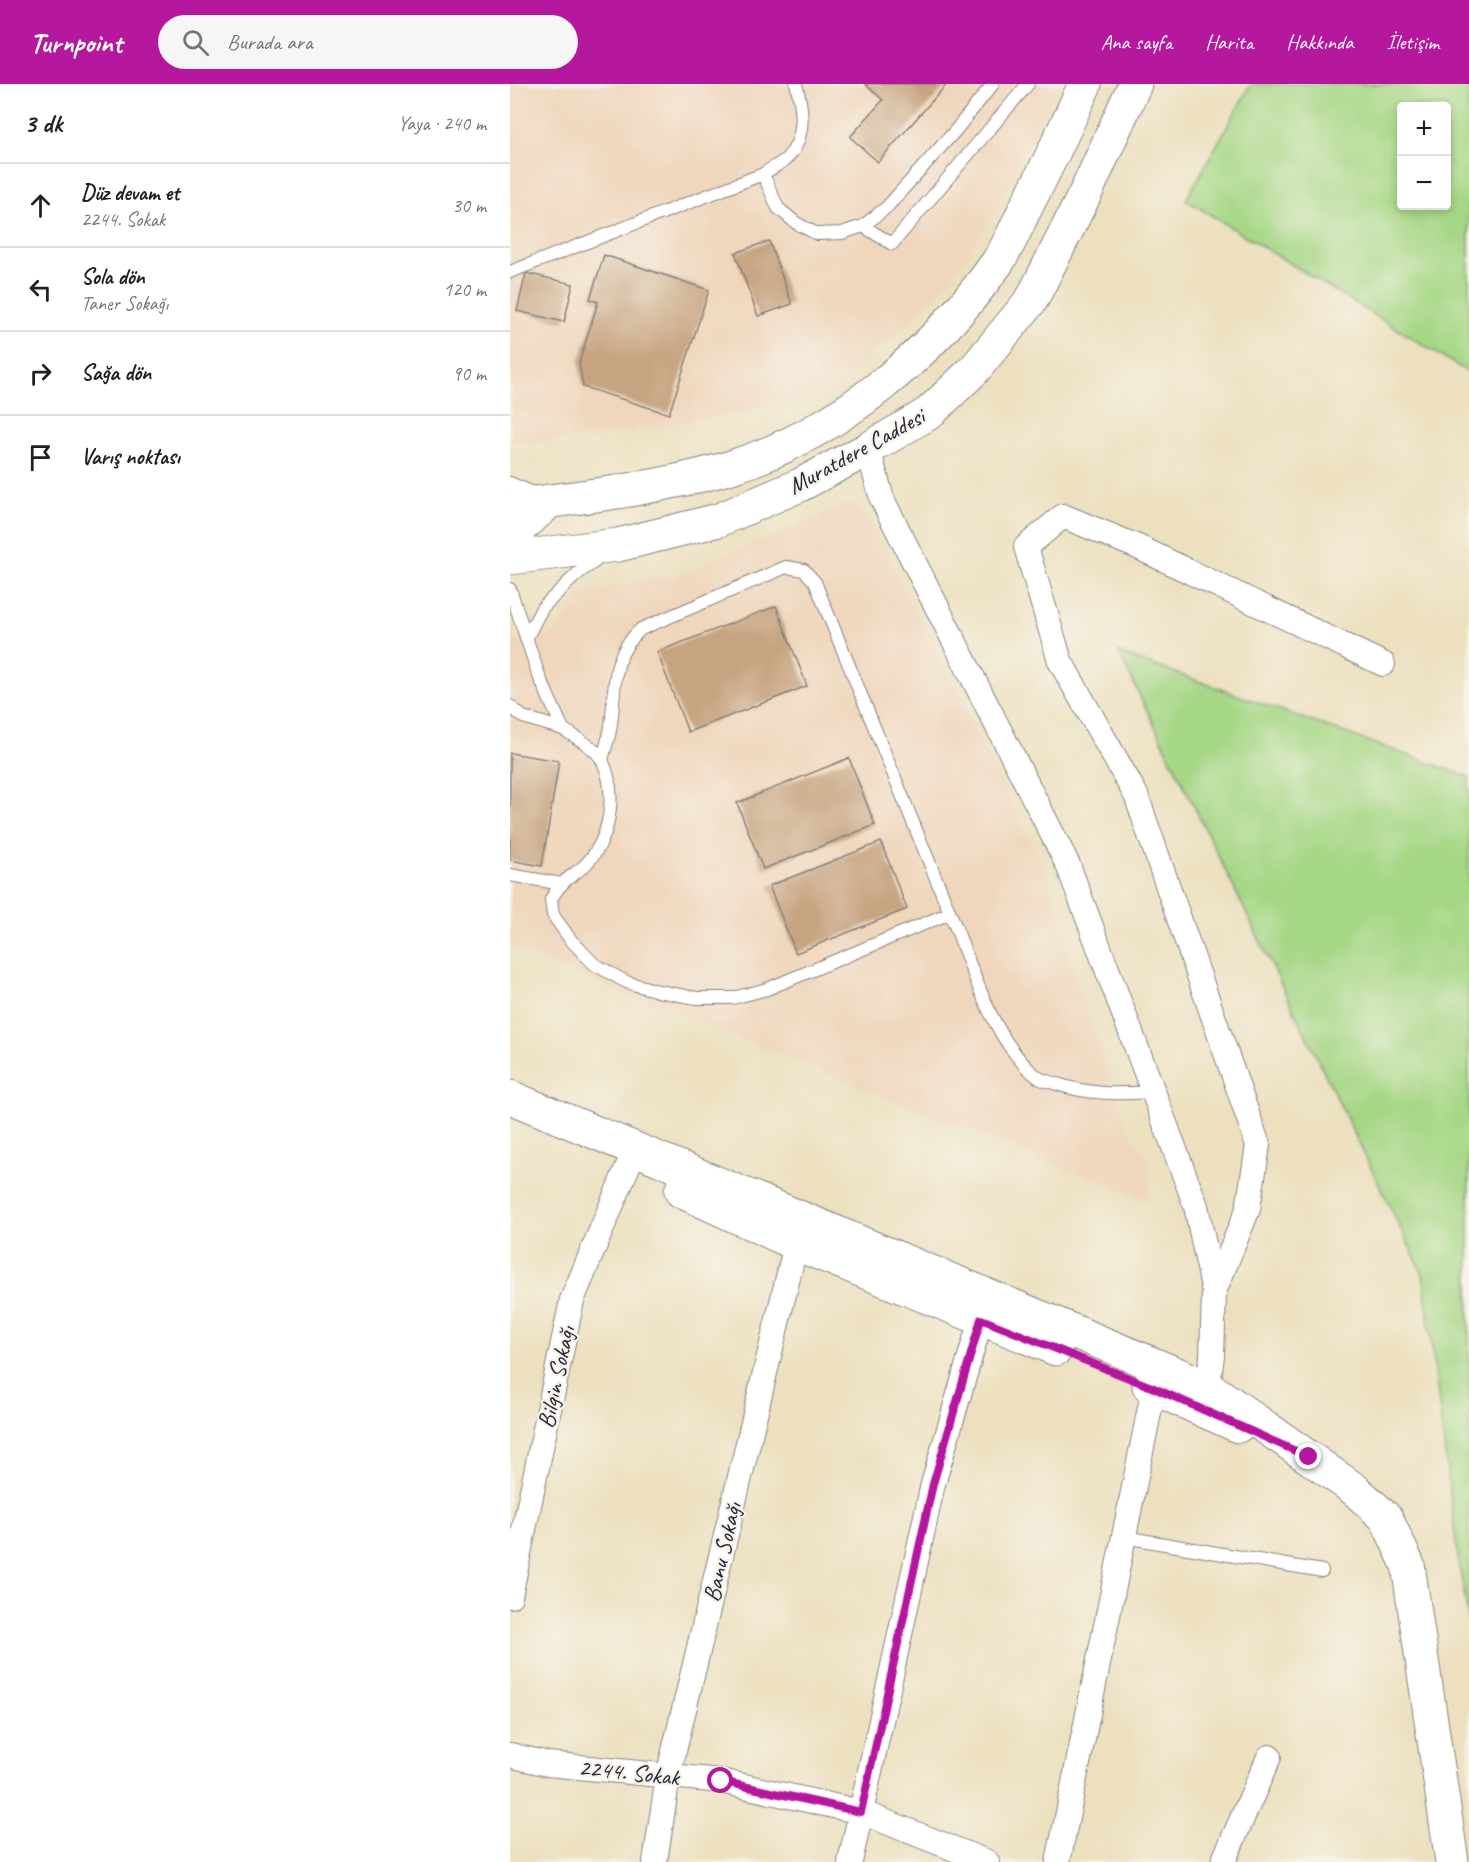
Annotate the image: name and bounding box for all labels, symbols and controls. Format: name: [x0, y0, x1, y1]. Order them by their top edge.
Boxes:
search box: [158, 15, 578, 69]
text: Turnpoint: [30, 25, 122, 60]
icon: search: [179, 26, 212, 59]
text: Burada ara: [227, 28, 313, 56]
text: Ana sayfa: [1101, 29, 1172, 55]
text: Harita: [1205, 29, 1253, 55]
text: Hakkında: [1286, 29, 1354, 55]
text: İletişim: [1387, 29, 1439, 55]
map controls: [1397, 102, 1451, 210]
button: +: [1397, 102, 1451, 156]
text: 3 dk: [24, 107, 62, 140]
text: Yaya · 240 m: [398, 111, 486, 136]
button: −: [1397, 156, 1451, 210]
text: Düz devam et: [81, 179, 179, 207]
icon: ahead: [24, 189, 57, 222]
text: 30 m: [452, 193, 486, 218]
text: 2244. Sokak: [81, 207, 165, 232]
text: Sola dön: [81, 263, 145, 291]
icon: left: [24, 273, 57, 306]
text: 120 m: [443, 277, 486, 302]
text: Taner Sokağı: [81, 291, 168, 316]
icon: right: [24, 357, 57, 390]
text: Sağa dön: [81, 359, 151, 387]
text: 90 m: [452, 361, 486, 386]
street label: Muratdere Caddesi: [782, 400, 932, 501]
icon: arrive: [24, 441, 57, 474]
text: Varış noktası: [81, 443, 180, 471]
street label: Bilgin Sokağı: [531, 1322, 582, 1431]
route end: [1295, 1443, 1321, 1469]
street label: Banu Sokağı: [696, 1498, 748, 1605]
street label: 2244. Sokak: [577, 1752, 683, 1792]
route start: [707, 1767, 733, 1793]

